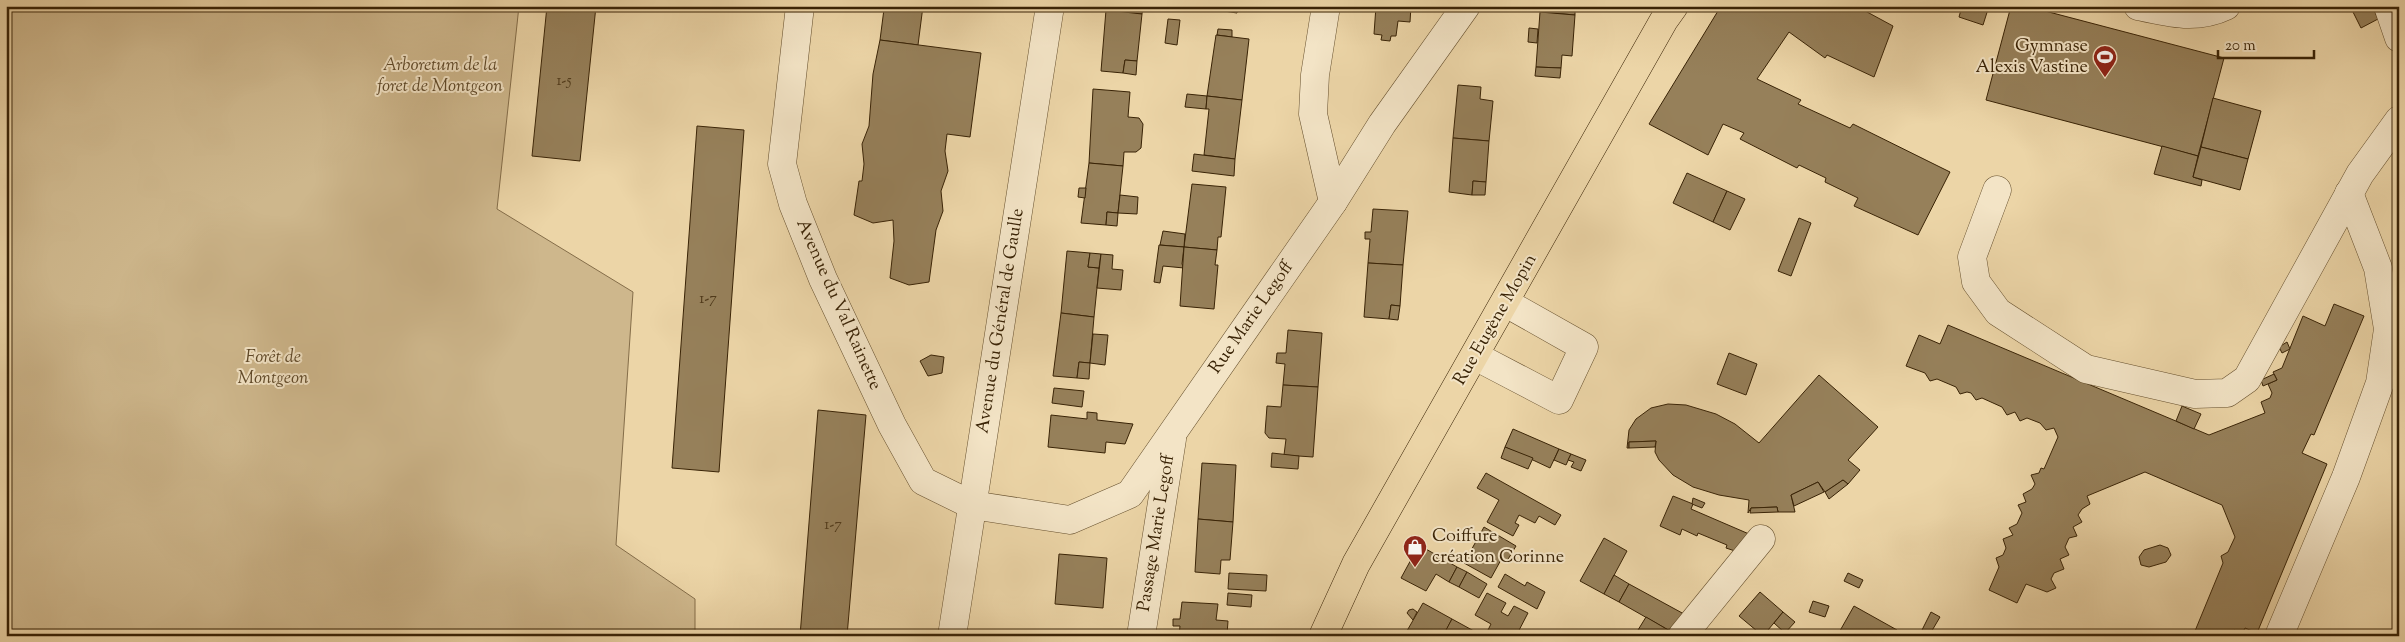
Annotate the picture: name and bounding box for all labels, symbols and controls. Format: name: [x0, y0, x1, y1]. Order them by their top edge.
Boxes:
scale bar: [2218, 28, 2314, 60]
place label: Gymnase Alexis Vastine: [1976, 34, 2088, 81]
text: 20 m: [2225, 36, 2256, 57]
sports icon: Gymnase Alexis Vastine: [2092, 44, 2118, 78]
park label: Arboretum de la foret de Montgeon: [376, 53, 503, 100]
house number: 1-5: [556, 71, 572, 92]
street label: Avenue du Général de Gaulle: [970, 207, 1032, 435]
street label: Avenue du Val Rainette: [789, 215, 887, 395]
street label: Rue Eugène Mopin: [1448, 249, 1544, 390]
street label: Rue Marie Legoff: [1203, 255, 1301, 380]
house number: 1-7: [699, 289, 717, 310]
park label: Forêt de Montgeon: [238, 345, 309, 392]
street label: Passage Marie Legoff: [1132, 452, 1182, 613]
house number: 1-7: [824, 515, 842, 536]
place label: Coiffure création Corinne: [1432, 524, 1564, 571]
shop icon: Coiffure création Corinne: [1402, 534, 1428, 568]

